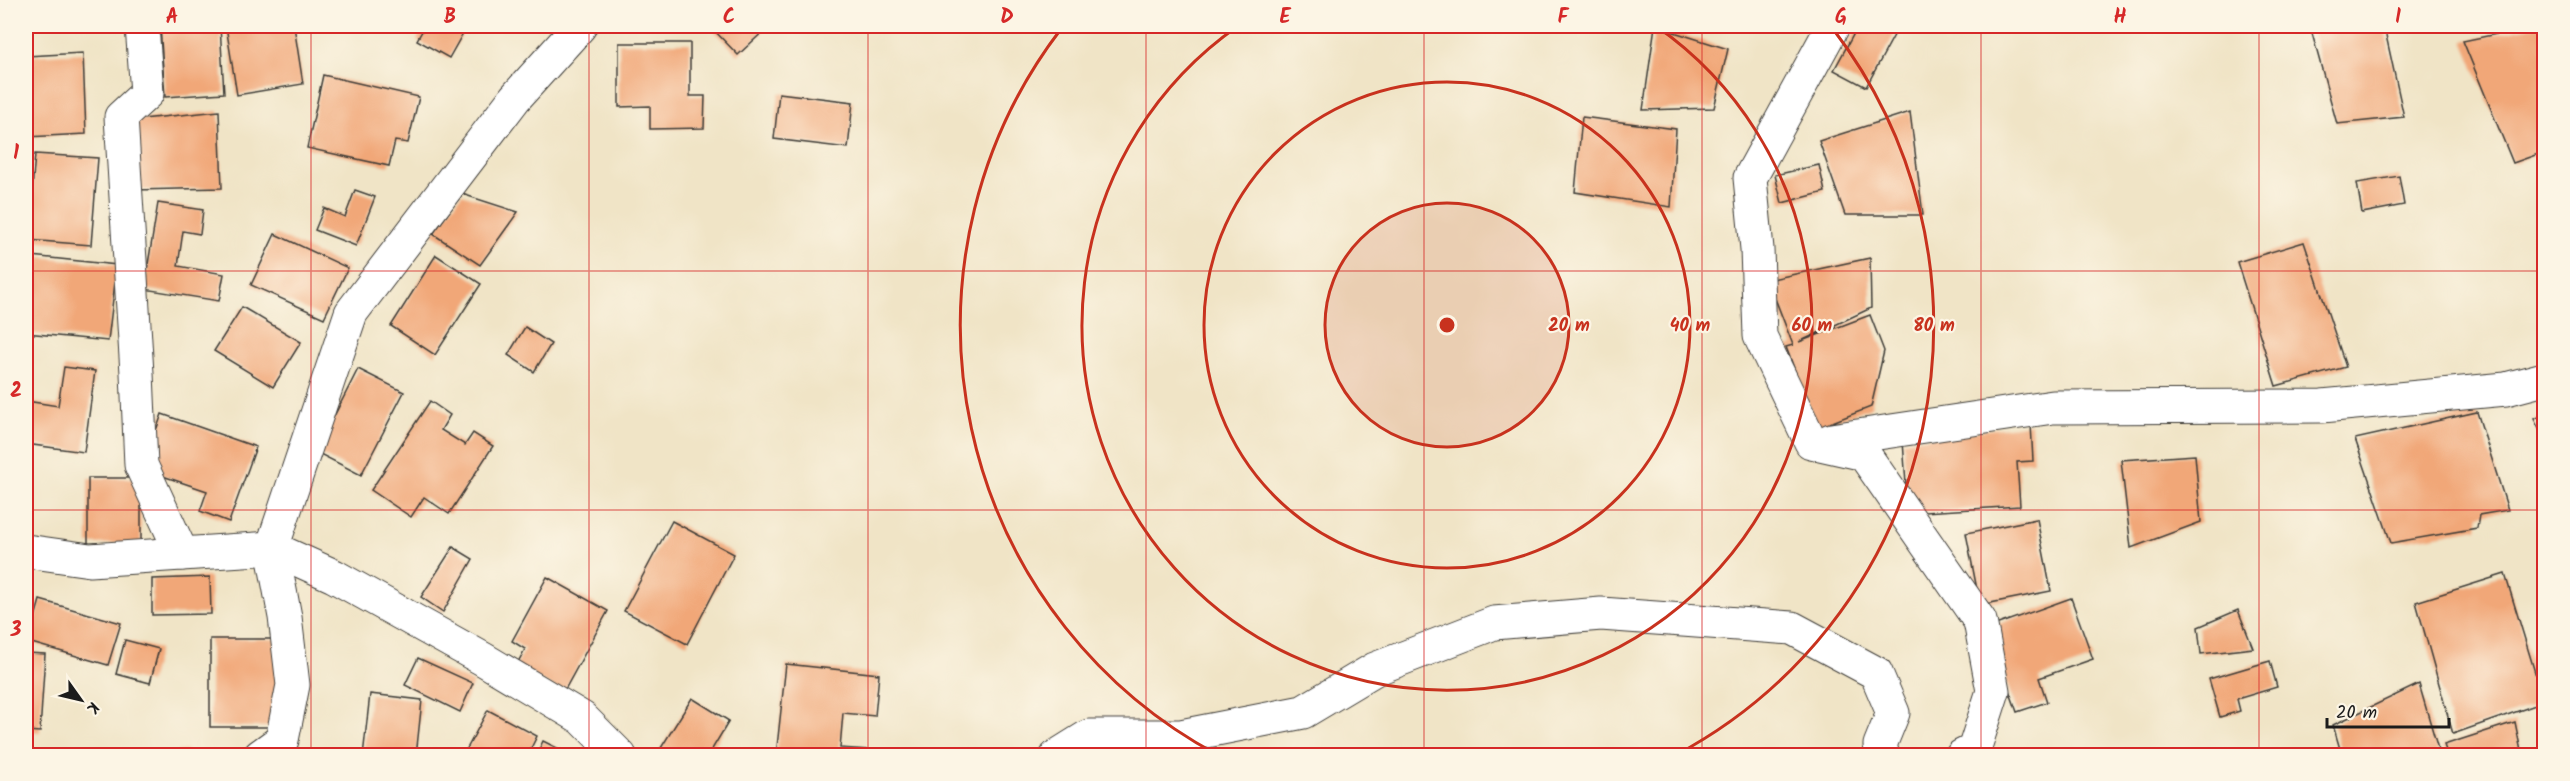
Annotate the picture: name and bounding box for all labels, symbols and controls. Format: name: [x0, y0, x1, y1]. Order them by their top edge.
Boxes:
text: A: [166, 2, 178, 34]
text: B: [444, 2, 456, 34]
text: C: [723, 2, 735, 34]
text: D: [1000, 2, 1014, 34]
text: E: [1279, 2, 1291, 34]
text: F: [1558, 2, 1570, 34]
text: G: [1835, 2, 1847, 34]
text: H: [2113, 2, 2127, 34]
text: I: [2395, 2, 2401, 34]
text: 1: [13, 138, 19, 170]
text: 20 m: [1548, 312, 1590, 341]
text: 40 m: [1670, 312, 1711, 341]
text: 60 m: [1792, 312, 1833, 341]
text: 80 m: [1913, 312, 1955, 341]
centre of rings: [1437, 315, 1457, 335]
text: 2: [10, 376, 22, 408]
text: 3: [10, 615, 22, 647]
north arrow: [51, 670, 111, 730]
scale bar: [2327, 691, 2448, 729]
text: K: [79, 697, 105, 719]
text: 20 m: [2336, 699, 2377, 728]

